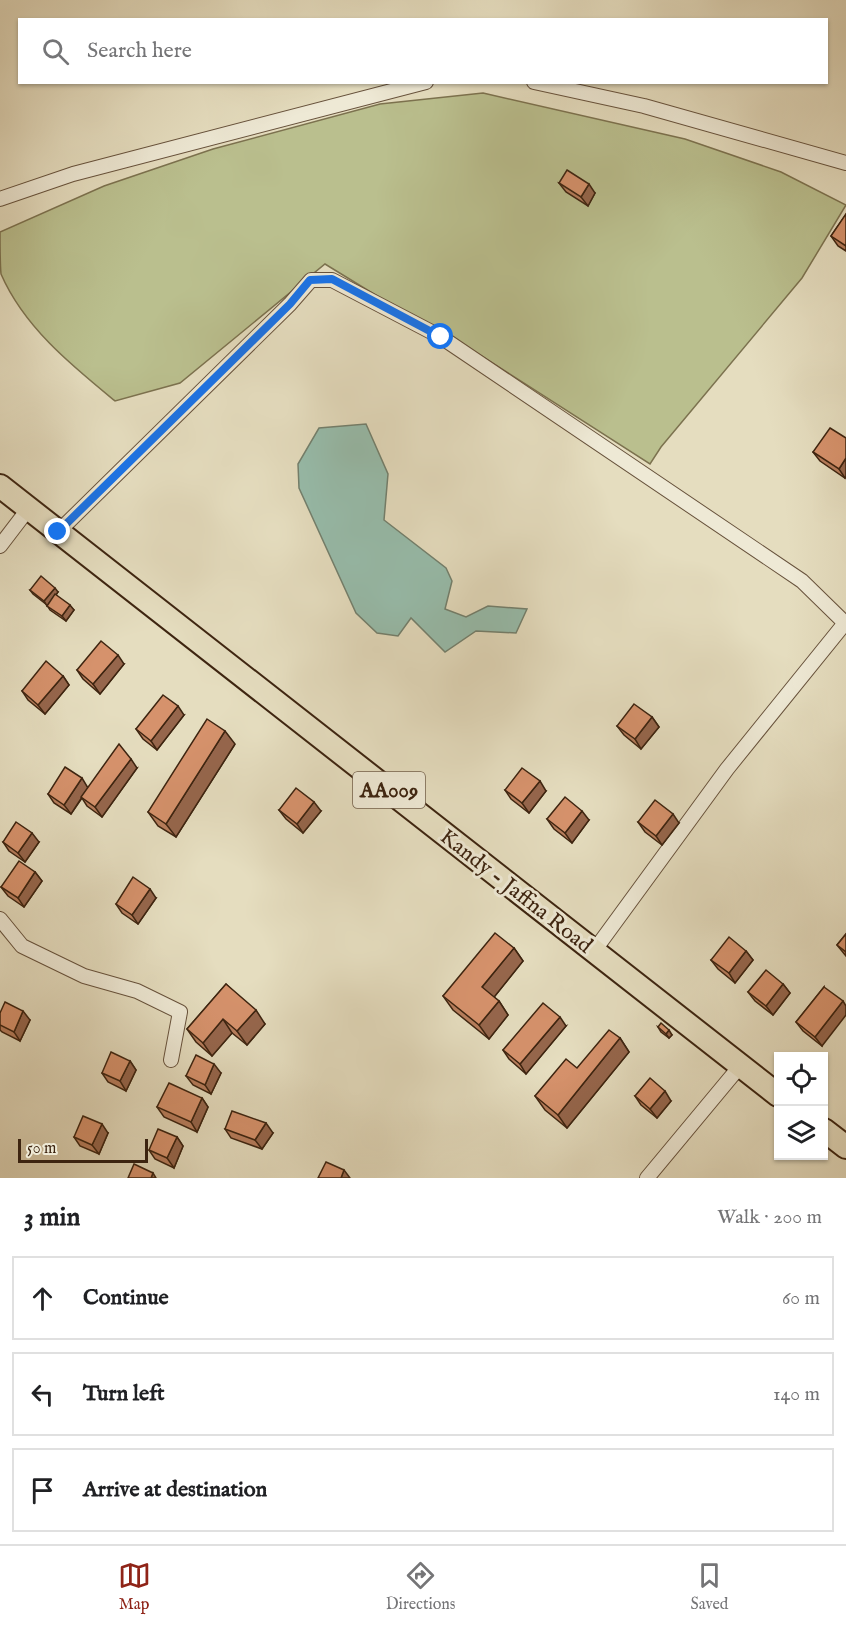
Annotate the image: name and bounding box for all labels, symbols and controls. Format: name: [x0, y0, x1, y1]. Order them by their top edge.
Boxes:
search box: [18, 18, 828, 84]
icon: search: [39, 35, 72, 68]
text: Search here: [87, 37, 192, 65]
route start: [427, 323, 453, 349]
route end: [44, 518, 70, 544]
road number: AA009: [353, 772, 425, 808]
street label: Kandy - Jaffna Road: [434, 823, 598, 960]
map controls: [774, 1052, 828, 1160]
button: locate: [774, 1052, 828, 1106]
button: layers: [774, 1106, 828, 1160]
scale bar: [18, 1136, 148, 1164]
text: 50 m: [27, 1139, 56, 1159]
text: 3 min: [24, 1201, 80, 1234]
text: Walk · 200 m: [717, 1205, 822, 1230]
icon: ahead: [26, 1282, 59, 1315]
text: Continue: [83, 1284, 169, 1312]
text: 60 m: [782, 1286, 820, 1311]
icon: left: [26, 1378, 59, 1411]
text: Turn left: [83, 1380, 165, 1408]
text: 140 m: [773, 1382, 820, 1407]
icon: arrive: [26, 1474, 59, 1507]
text: Arrive at destination: [83, 1476, 267, 1504]
tab: Map: [118, 1559, 151, 1615]
tab: Directions: [386, 1559, 455, 1615]
tab: Saved: [691, 1559, 728, 1615]

